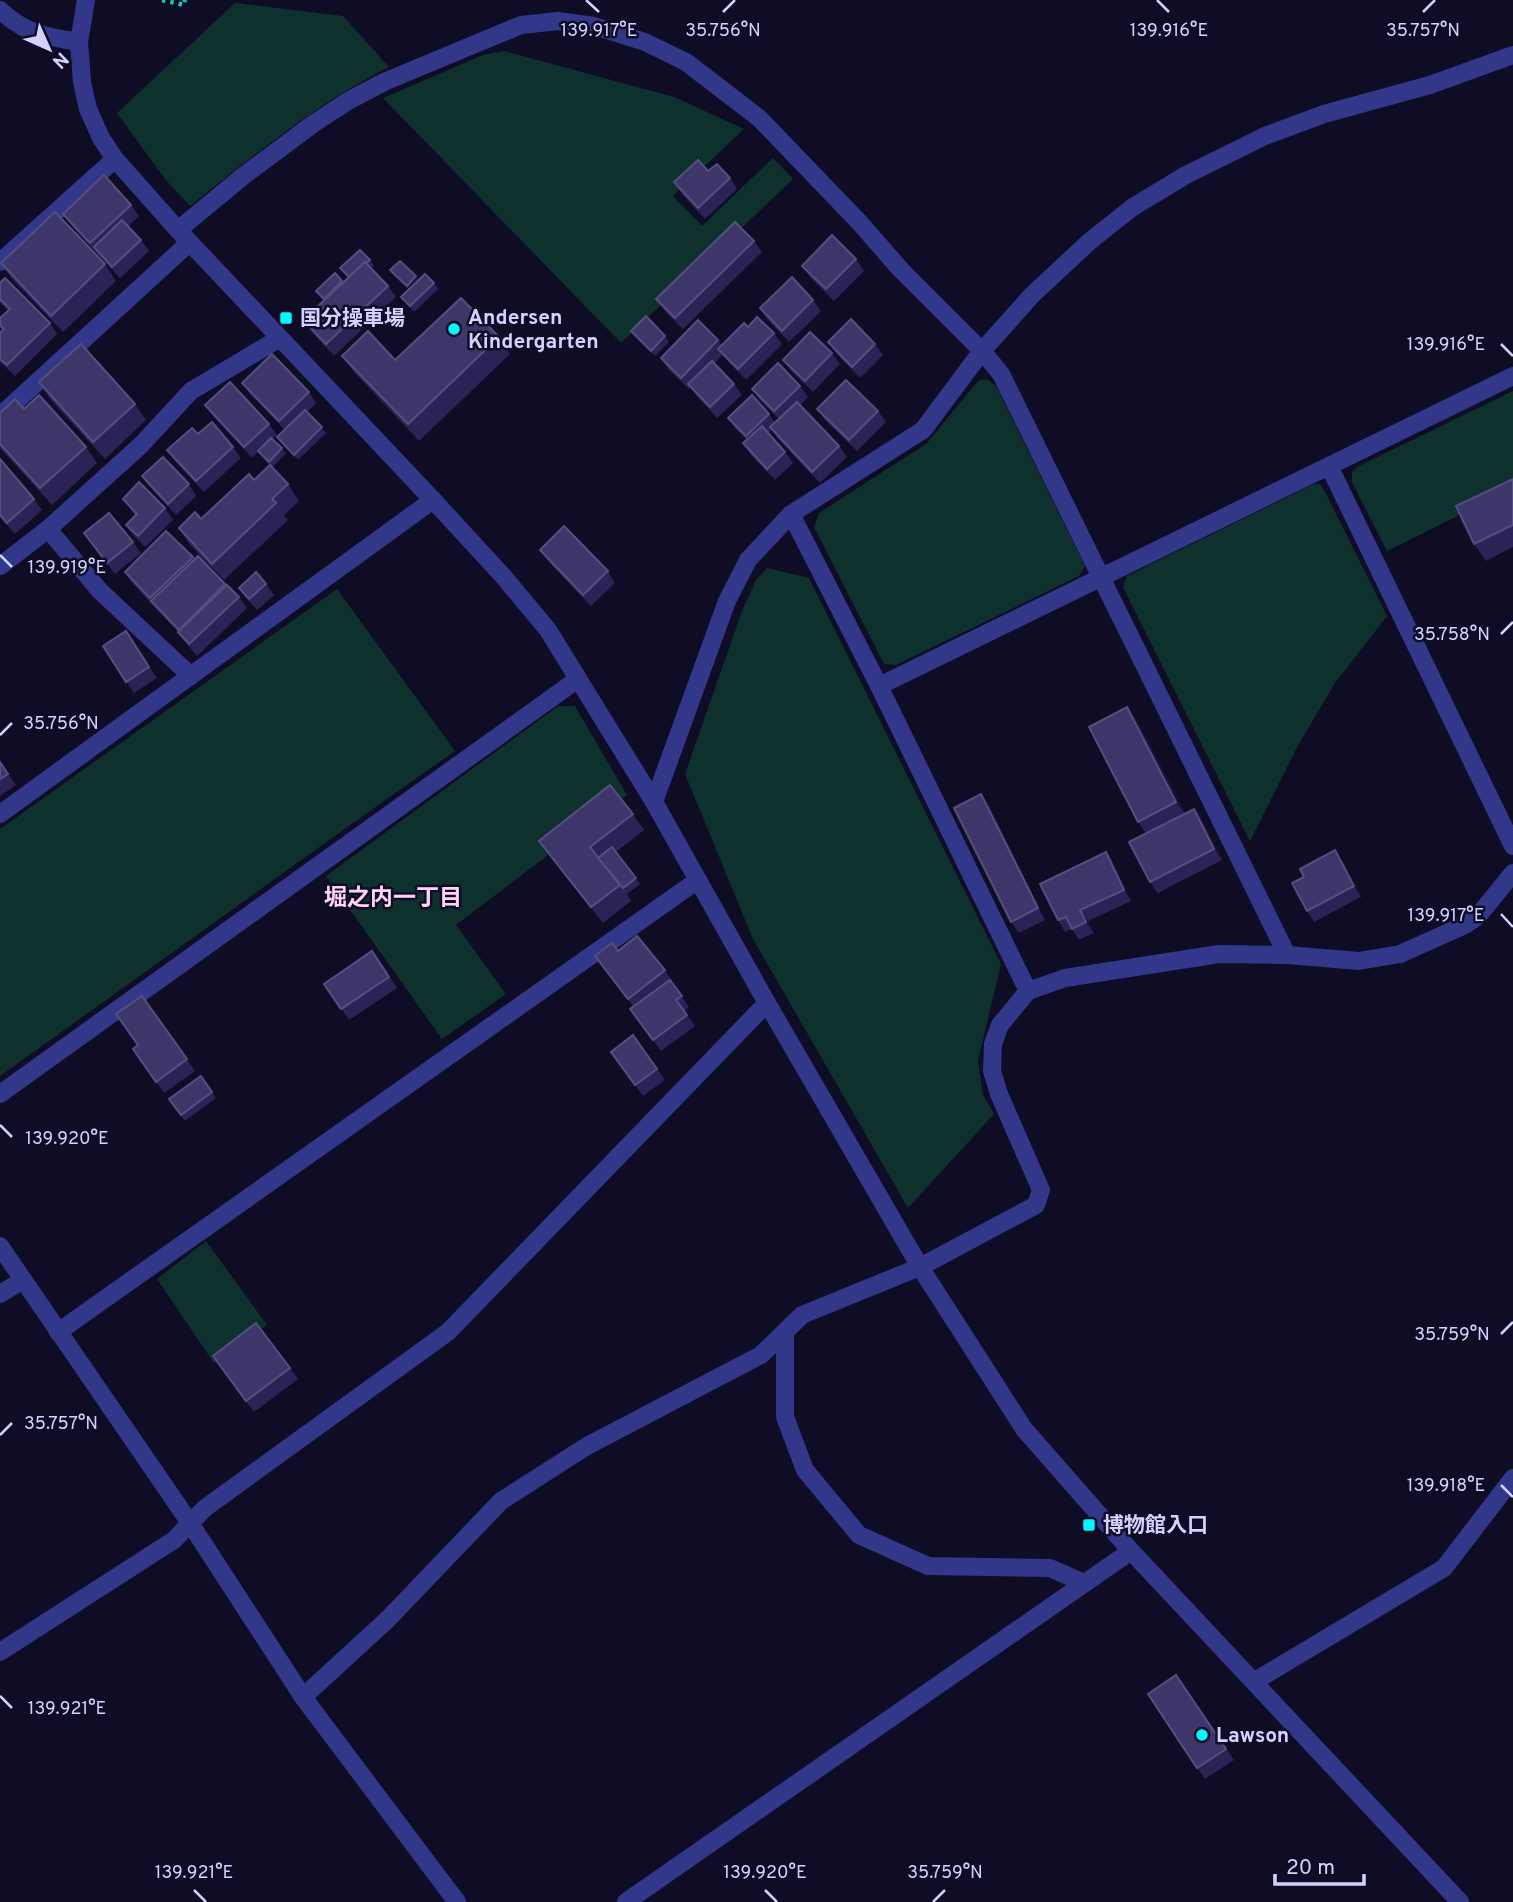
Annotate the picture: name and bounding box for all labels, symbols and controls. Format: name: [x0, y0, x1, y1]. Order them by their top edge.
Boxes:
north arrow: [14, 14, 84, 84]
text: 139.917°E: [561, 20, 637, 43]
text: 35.756°N: [685, 20, 761, 43]
text: 139.916°E: [1130, 20, 1208, 43]
text: 35.757°N: [1386, 20, 1460, 43]
text: N: [46, 46, 73, 73]
place label: Andersen Kindergarten: [468, 305, 599, 356]
place label: 国分操車場: [300, 306, 405, 333]
marker: 国分操車場: [278, 310, 294, 326]
marker: Andersen Kindergarten: [446, 321, 462, 337]
text: 139.916°E: [1407, 334, 1485, 357]
text: 139.919°E: [28, 557, 106, 580]
text: 35.758°N: [1414, 624, 1490, 647]
text: 35.756°N: [23, 713, 99, 736]
district label: 堀之内一丁目: [324, 885, 462, 914]
text: 139.917°E: [1408, 905, 1484, 928]
text: 139.920°E: [25, 1128, 109, 1151]
text: 35.759°N: [1414, 1324, 1490, 1347]
text: 35.757°N: [24, 1413, 98, 1436]
text: 139.918°E: [1407, 1475, 1485, 1498]
place label: 博物館入口: [1103, 1513, 1208, 1540]
marker: 博物館入口: [1081, 1517, 1097, 1533]
text: 139.921°E: [28, 1698, 106, 1721]
place label: Lawson: [1216, 1723, 1289, 1750]
marker: Lawson: [1194, 1727, 1210, 1743]
scale bar: [1275, 1842, 1364, 1886]
text: 20 m: [1286, 1855, 1335, 1882]
text: 139.921°E: [155, 1862, 233, 1885]
text: 139.920°E: [723, 1862, 807, 1885]
text: 35.759°N: [907, 1862, 983, 1885]

